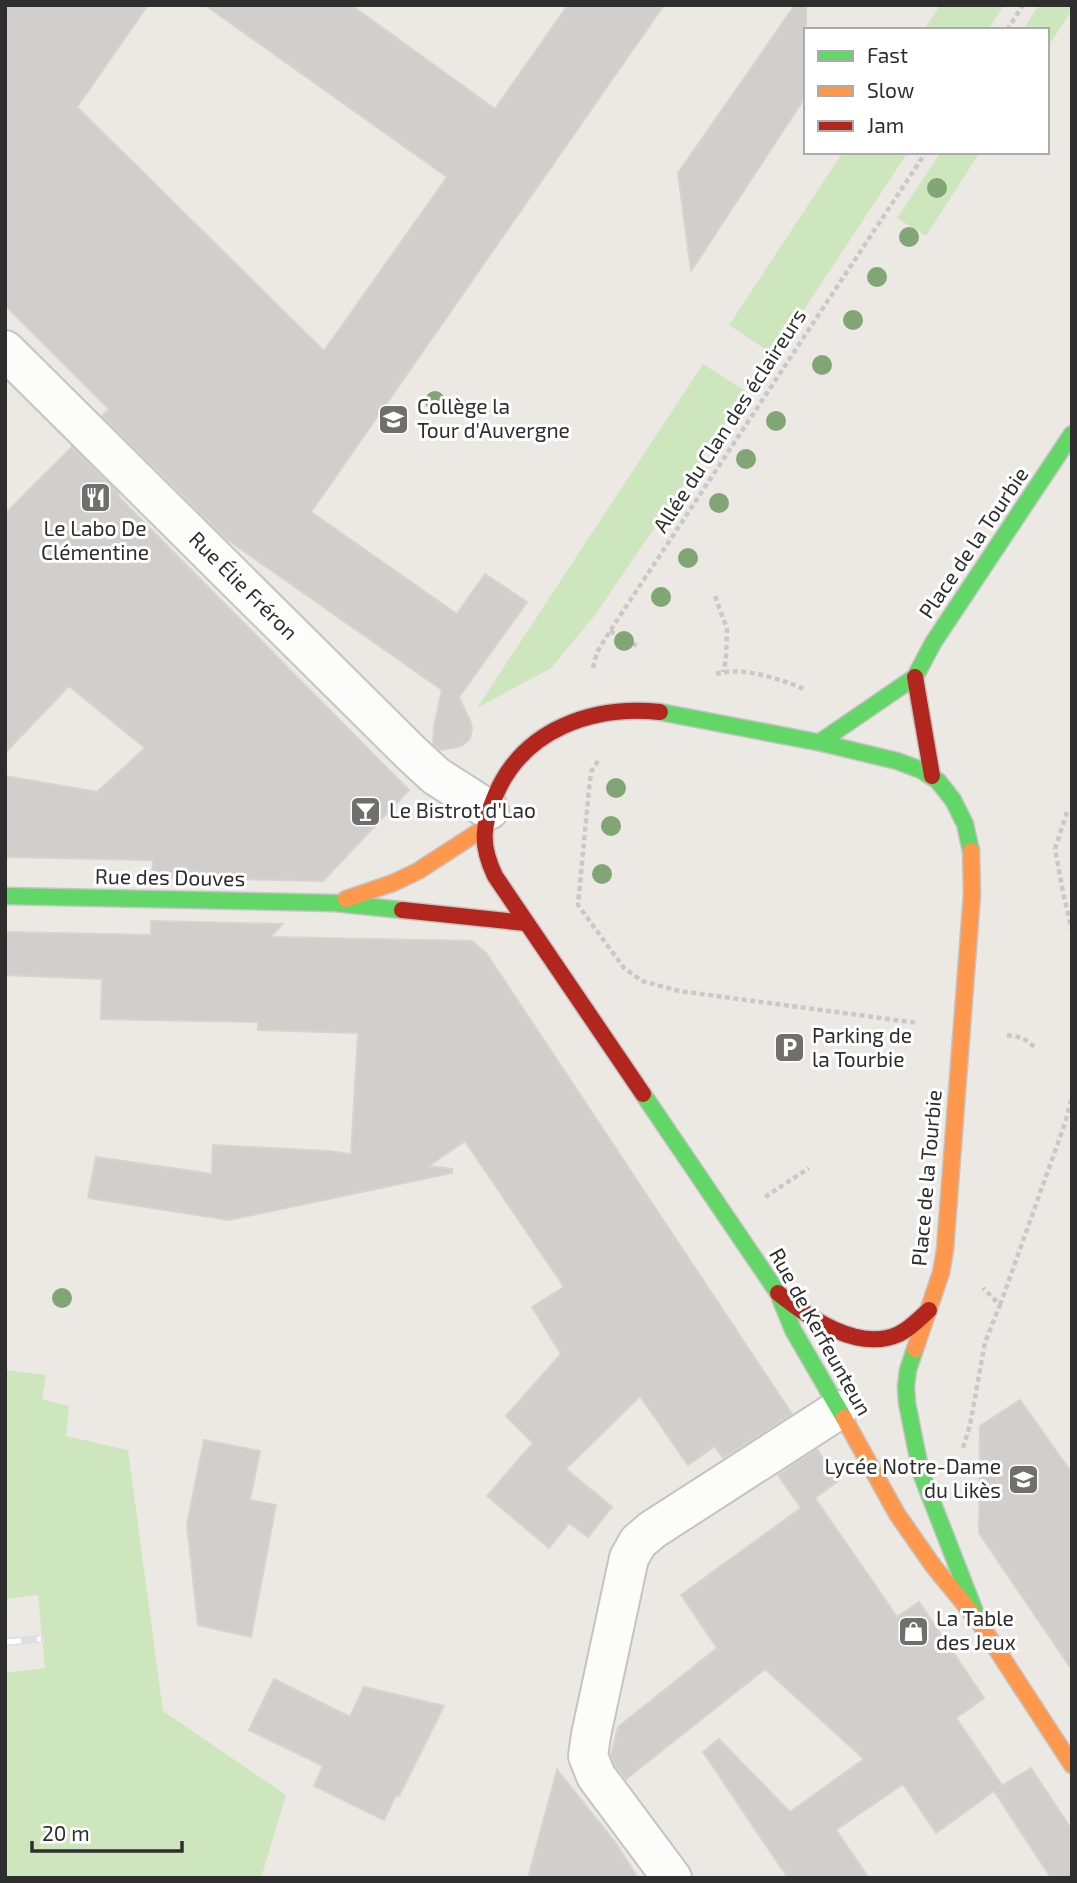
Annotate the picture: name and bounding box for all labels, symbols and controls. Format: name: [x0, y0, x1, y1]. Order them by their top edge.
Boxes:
legend: [804, 28, 1049, 154]
text: Fast: [867, 42, 908, 67]
text: Slow: [867, 77, 914, 102]
text: Jam: [867, 112, 904, 137]
street label: Allée du Clan des éclaireurs: [647, 304, 811, 537]
place label: Collège la Tour d'Auvergne: [417, 393, 570, 442]
school or university icon: Collège la Tour d'Auvergne: [377, 402, 411, 436]
street label: Place de la Tourbie: [913, 462, 1033, 622]
restaurant icon: Le Labo De Clémentine: [78, 480, 112, 514]
place label: Le Labo De Clémentine: [41, 515, 149, 564]
street label: Rue Élie Fréron: [185, 526, 303, 644]
bar icon: Le Bistrot d'Lao: [349, 794, 383, 828]
place label: Le Bistrot d'Lao: [389, 797, 536, 822]
street label: Rue des Douves: [95, 863, 245, 890]
place label: Parking de la Tourbie: [812, 1022, 912, 1071]
parking icon: Parking de la Tourbie: [772, 1031, 806, 1065]
street label: Place de la Tourbie: [905, 1089, 946, 1267]
street label: Rue de Kerfeunteun: [765, 1243, 878, 1419]
place label: Lycée Notre-Dame du Likès: [825, 1453, 1001, 1502]
school or university icon: Lycée Notre-Dame du Likès: [1007, 1462, 1041, 1496]
place label: La Table des Jeux: [936, 1605, 1016, 1654]
shop icon: La Table des Jeux: [896, 1614, 930, 1648]
scale bar: [32, 1810, 182, 1854]
text: 20 m: [42, 1820, 90, 1845]

